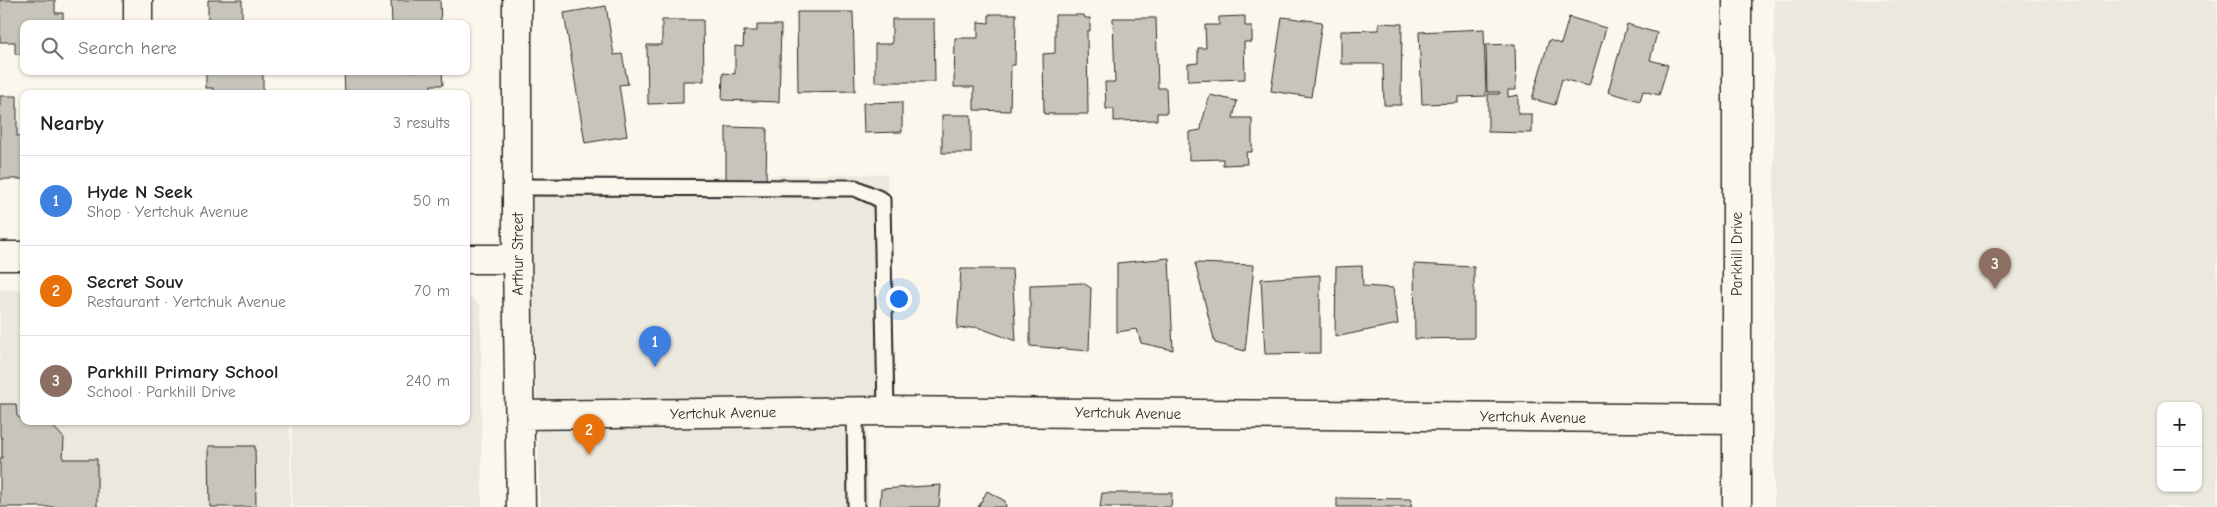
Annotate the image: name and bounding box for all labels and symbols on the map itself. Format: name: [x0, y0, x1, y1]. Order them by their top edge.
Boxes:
street label: Arthur Street: [509, 212, 527, 296]
street label: Parkhill Drive: [1728, 212, 1746, 296]
pin: 3: [1979, 248, 2011, 289]
your location: [886, 286, 912, 312]
pin: 1: [639, 326, 671, 367]
street label: Yertchuk Avenue: [670, 403, 777, 423]
street label: Yertchuk Avenue: [1075, 403, 1182, 423]
street label: Yertchuk Avenue: [1480, 407, 1587, 427]
pin: 2: [573, 414, 605, 455]

